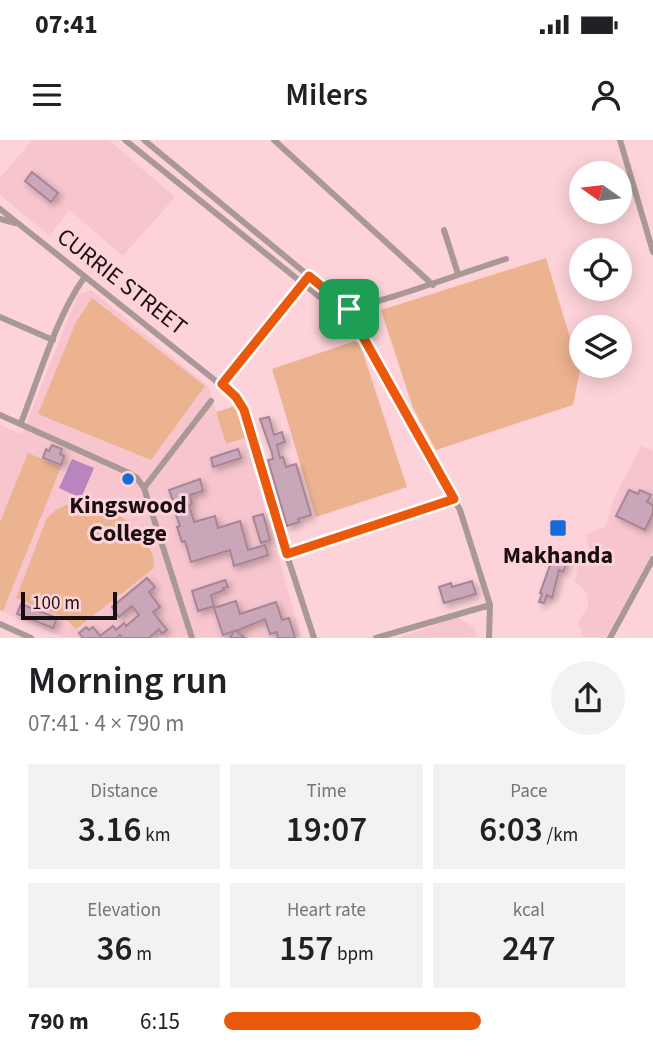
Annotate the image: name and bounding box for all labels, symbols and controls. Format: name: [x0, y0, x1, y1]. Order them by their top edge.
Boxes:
text: 07:41: [35, 6, 98, 43]
text: Milers: [285, 72, 368, 118]
icon: menu: [28, 76, 66, 114]
icon: person: [587, 76, 625, 114]
north arrow: [569, 161, 632, 224]
map controls: [569, 161, 632, 378]
street label: CURRIE STREET: [49, 220, 195, 344]
button: locate: [569, 238, 632, 301]
pin: [319, 279, 379, 339]
icon: arrive: [330, 290, 368, 328]
button: layers: [569, 315, 632, 378]
marker: Kingswood College: [120, 471, 136, 487]
place label: Kingswood College: [69, 488, 187, 551]
marker: Makhanda: [548, 518, 568, 538]
place label: Makhanda: [503, 538, 613, 573]
scale bar: [21, 589, 117, 620]
text: 100 m: [32, 590, 80, 617]
text: Morning run: [28, 654, 228, 708]
button: share: [551, 661, 625, 735]
text: 07:41 · 4 × 790 m: [28, 707, 184, 740]
text: Distance: [90, 778, 158, 805]
text: Time: [306, 778, 347, 805]
text: Pace: [510, 778, 547, 805]
text: 3.16: [78, 805, 141, 855]
text: 19:07: [286, 805, 367, 855]
text: 6:03: [479, 805, 543, 855]
text: km: [141, 822, 170, 849]
text: /km: [543, 822, 578, 849]
text: Elevation: [87, 897, 161, 924]
text: Heart rate: [287, 897, 366, 924]
text: kcal: [513, 897, 545, 924]
text: 36: [96, 924, 132, 974]
text: 157: [279, 924, 333, 974]
text: 247: [502, 924, 556, 974]
text: m: [132, 941, 152, 968]
text: bpm: [333, 941, 374, 968]
text: 790 m: [28, 1005, 89, 1038]
text: 6:15: [140, 1005, 180, 1038]

